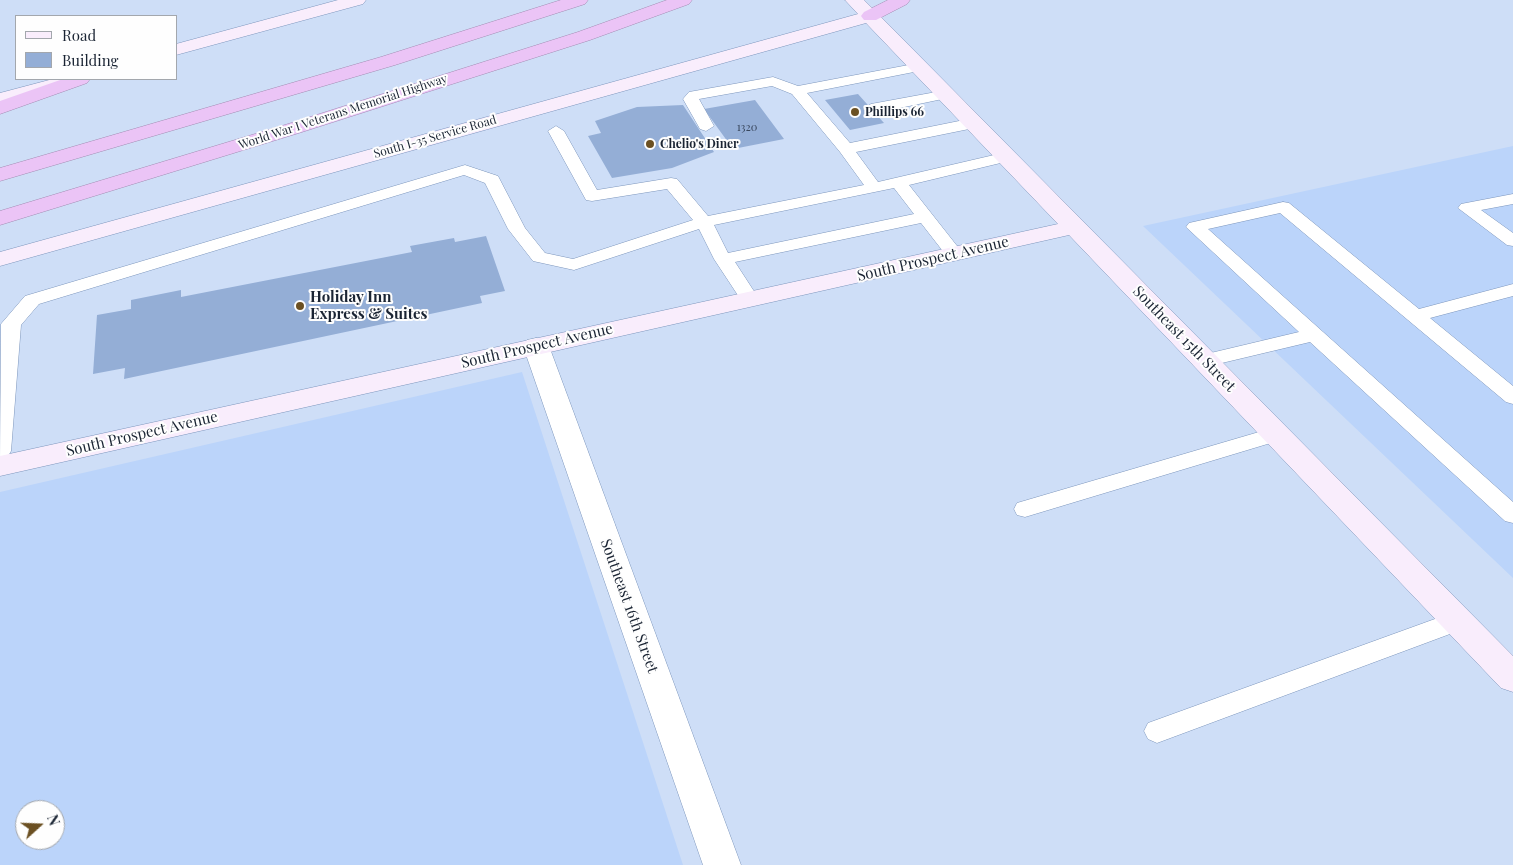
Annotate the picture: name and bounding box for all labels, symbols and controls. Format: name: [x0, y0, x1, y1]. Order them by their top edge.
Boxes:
legend: [15, 15, 178, 80]
text: Road: [62, 25, 96, 45]
text: Building: [62, 50, 118, 70]
street label: World War I Veterans Memorial Highway: [237, 71, 449, 153]
place label: Phillips 66: [865, 105, 924, 119]
marker: Phillips 66: [849, 106, 861, 118]
street label: South I-35 Service Road: [372, 113, 498, 161]
house number: 1320: [737, 121, 757, 135]
place label: Chelio's Diner: [660, 137, 739, 151]
marker: Chelio's Diner: [644, 138, 656, 150]
street label: South Prospect Avenue: [855, 233, 1011, 285]
street label: Southeast 15th Street: [1129, 282, 1239, 396]
place label: Holiday Inn Express & Suites: [310, 288, 428, 323]
marker: Holiday Inn Express & Suites: [294, 300, 306, 312]
street label: South Prospect Avenue: [459, 320, 615, 372]
street label: South Prospect Avenue: [64, 408, 220, 460]
street label: Southeast 16th Street: [596, 536, 662, 676]
north arrow: [15, 800, 65, 850]
text: N: [43, 812, 64, 828]

